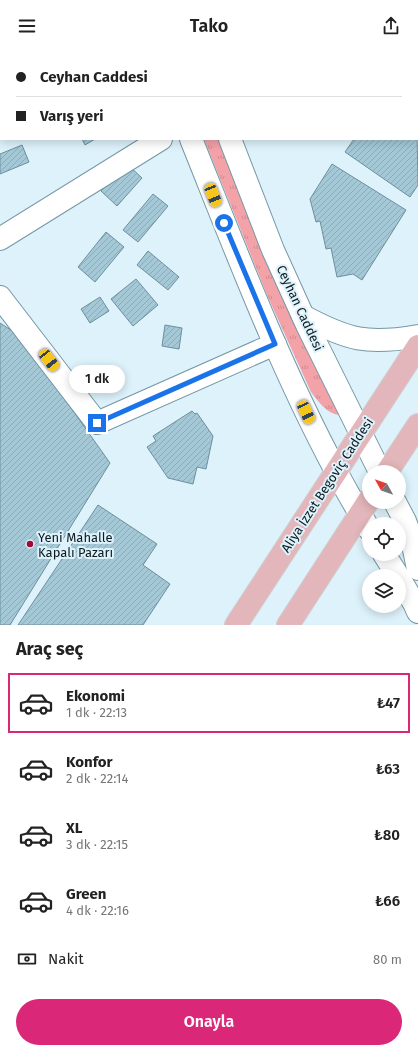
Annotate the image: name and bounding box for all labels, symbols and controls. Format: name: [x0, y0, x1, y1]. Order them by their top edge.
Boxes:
icon: menu: [16, 15, 38, 37]
text: Tako: [190, 15, 228, 37]
icon: share: [380, 15, 402, 37]
text: Ceyhan Caddesi: [40, 68, 148, 86]
text: Varış yeri: [40, 107, 103, 125]
car: [203, 182, 223, 208]
route start: [215, 214, 233, 232]
street label: Ceyhan Caddesi: [274, 263, 326, 353]
car: [37, 347, 61, 373]
callout: 1 dk: [69, 365, 125, 393]
text: 1 dk: [85, 371, 109, 386]
car: [295, 399, 317, 425]
route end: [88, 414, 106, 432]
street label: Aliya İzzet Begoviç Caddesi: [278, 415, 376, 555]
north arrow: [362, 465, 406, 509]
map controls: [362, 465, 406, 613]
button: locate: [362, 517, 406, 561]
place label: Yeni Mahalle Kapalı Pazarı: [38, 530, 113, 560]
marker: Yeni Mahalle Kapalı Pazarı: [25, 539, 35, 549]
button: layers: [362, 569, 406, 613]
text: Araç seç: [16, 638, 83, 660]
icon: car: [18, 685, 54, 721]
text: Ekonomi: [66, 687, 125, 705]
text: ₺47: [377, 694, 400, 712]
text: 1 dk · 22:13: [66, 705, 127, 720]
icon: car: [18, 751, 54, 787]
text: Konfor: [66, 753, 113, 771]
text: ₺63: [376, 760, 400, 778]
text: 2 dk · 22:14: [66, 771, 128, 786]
icon: car: [18, 817, 54, 853]
text: XL: [66, 819, 82, 837]
text: ₺80: [374, 826, 400, 844]
text: 3 dk · 22:15: [66, 837, 128, 852]
icon: car: [18, 883, 54, 919]
text: Green: [66, 885, 106, 903]
text: ₺66: [375, 892, 400, 910]
text: 4 dk · 22:16: [66, 903, 129, 918]
icon: cash: [16, 948, 38, 970]
text: Nakit: [48, 950, 84, 968]
text: 80 m: [373, 952, 402, 967]
button: Onayla: [16, 999, 402, 1045]

